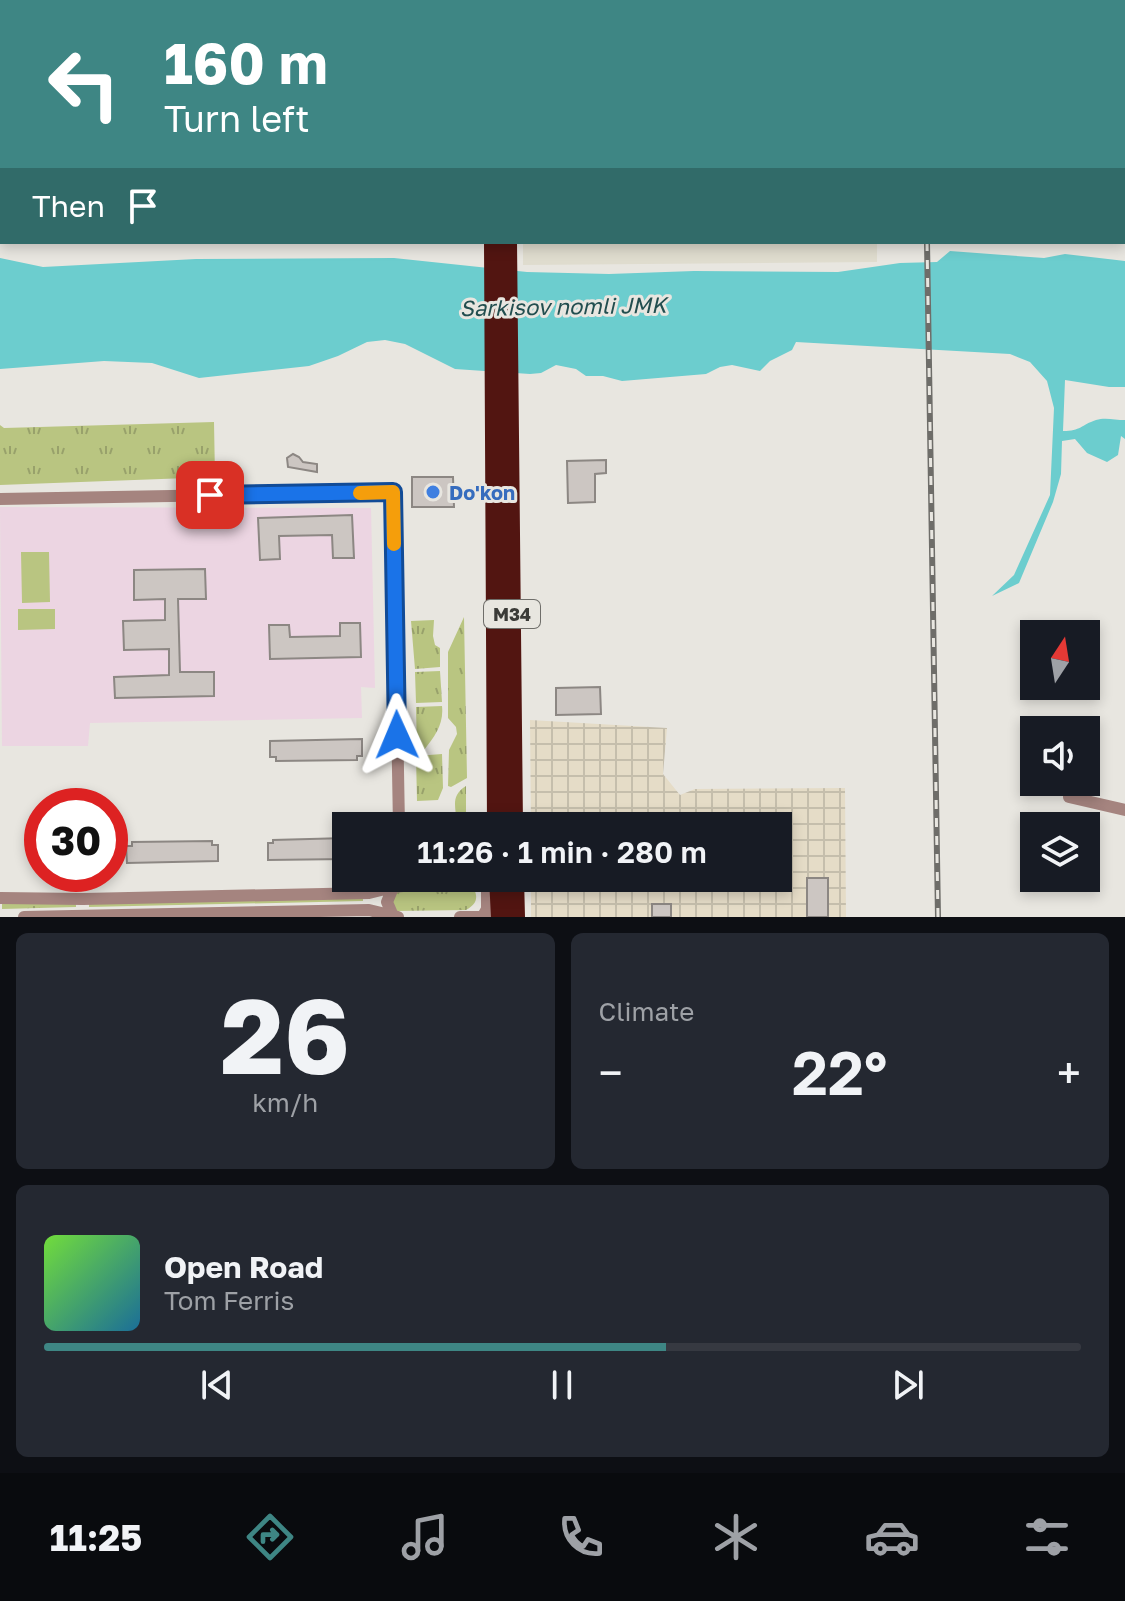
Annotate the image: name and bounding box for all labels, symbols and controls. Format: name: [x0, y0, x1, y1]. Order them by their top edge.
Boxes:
text: 160 m: [164, 29, 328, 96]
icon: left: [32, 32, 136, 136]
text: Turn left: [164, 97, 310, 140]
icon: arrive: [121, 184, 165, 228]
text: Then: [32, 188, 105, 224]
water label: Sarkisov nomli JMK: [459, 291, 669, 321]
pin: [176, 461, 244, 529]
icon: arrive: [188, 473, 232, 517]
place label: Do'kon: [449, 480, 515, 504]
marker: Do'kon: [424, 483, 442, 501]
road number: M34: [484, 600, 540, 628]
north arrow: [1020, 620, 1100, 700]
map controls: [1020, 620, 1100, 892]
position arrow: [355, 693, 439, 777]
button: sound: [1020, 716, 1100, 796]
speed limit sign: 30: [24, 788, 128, 892]
button: layers: [1020, 812, 1100, 892]
text: 11:26 · 1 min · 280 m: [417, 834, 707, 870]
text: 26: [221, 972, 350, 1097]
text: Climate: [599, 996, 694, 1027]
text: 22°: [792, 1036, 887, 1108]
text: −: [599, 1046, 623, 1099]
text: +: [1057, 1046, 1081, 1099]
text: km/h: [252, 1087, 318, 1118]
text: Open Road: [164, 1249, 323, 1285]
text: Tom Ferris: [164, 1285, 294, 1316]
icon: previous: [195, 1363, 239, 1407]
icon: pause: [540, 1363, 584, 1407]
icon: next: [886, 1363, 930, 1407]
icon: directions: [242, 1509, 298, 1565]
icon: music: [397, 1509, 453, 1565]
icon: phone: [553, 1509, 609, 1565]
icon: climate: [708, 1509, 764, 1565]
icon: car: [864, 1509, 920, 1565]
icon: filters: [1019, 1509, 1075, 1565]
text: 11:25: [50, 1516, 142, 1559]

